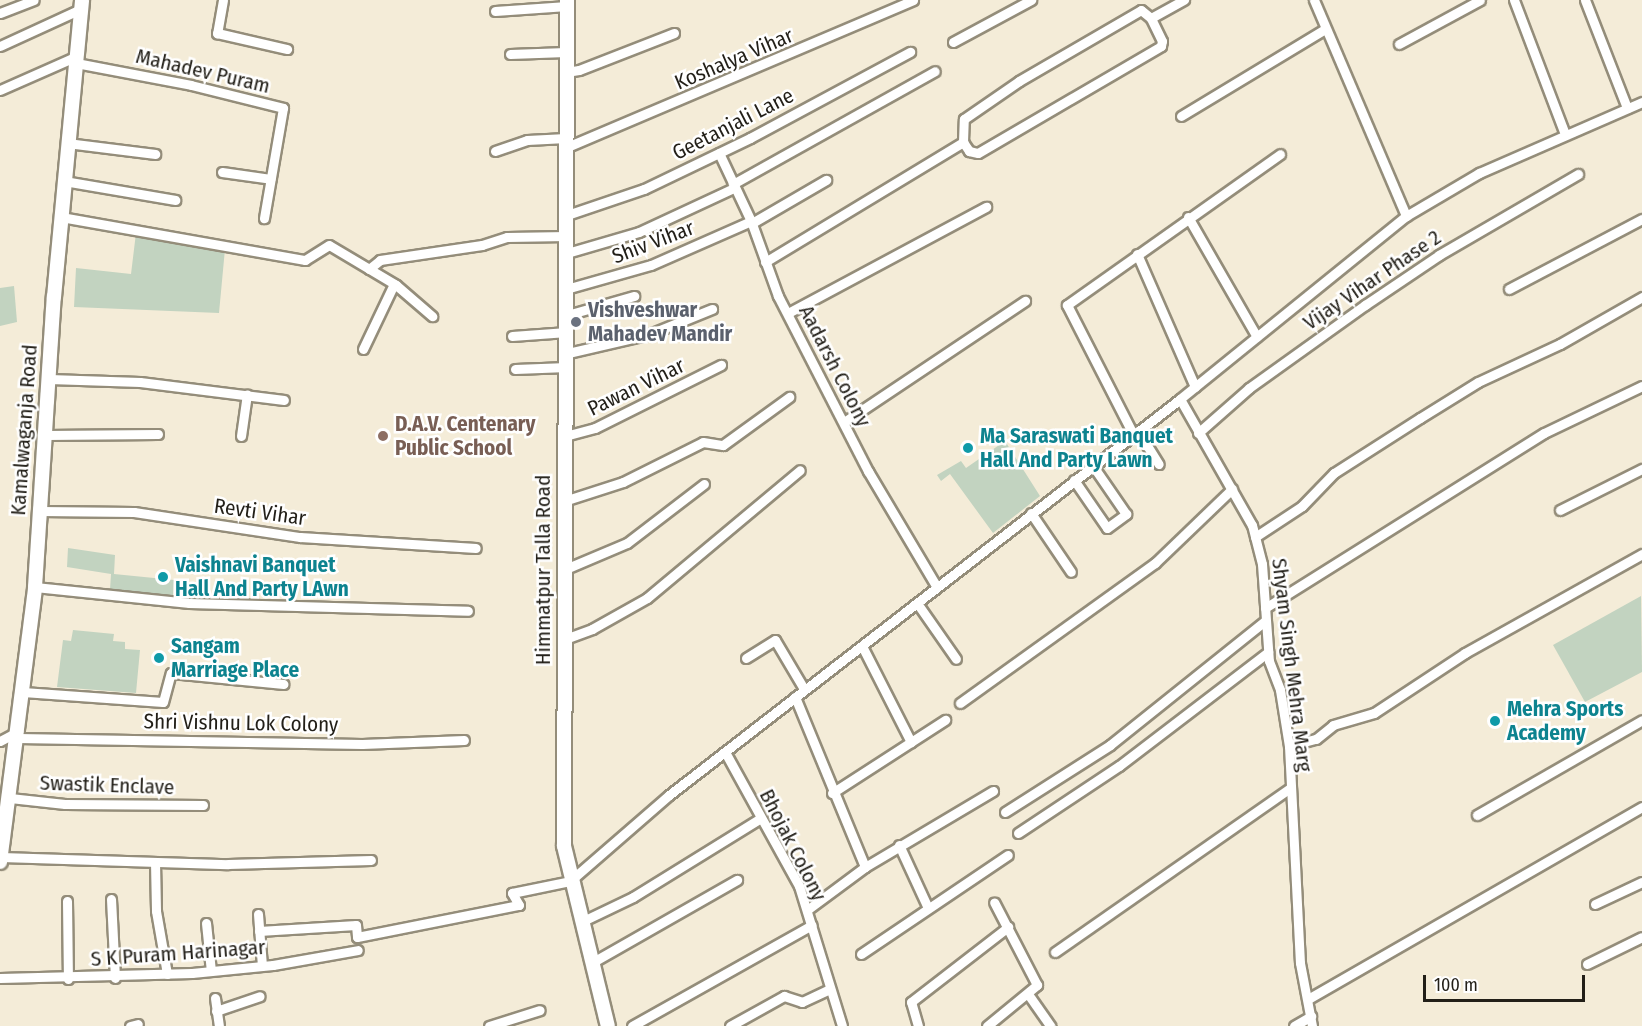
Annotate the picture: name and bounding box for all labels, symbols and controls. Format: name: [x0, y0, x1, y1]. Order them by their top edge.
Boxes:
street label: Koshalya Vihar: [671, 23, 797, 95]
street label: Mahadev Puram: [133, 43, 273, 99]
street label: Geetanjali Lane: [668, 83, 798, 165]
street label: Shiv Vihar: [608, 215, 698, 269]
street label: Vijay Vihar Phase 2: [1298, 225, 1446, 335]
place label: Vishveshwar Mahadev Mandir: [588, 297, 732, 347]
street label: Aadarsh Colony: [794, 301, 876, 431]
marker: Vishveshwar Mahadev Mandir: [569, 315, 583, 329]
street label: Kamalwaganja Road: [5, 344, 43, 516]
street label: Pawan Vihar: [584, 353, 688, 421]
place label: D.A.V. Centenary Public School: [395, 411, 536, 461]
place label: Ma Saraswati Banquet Hall And Party Lawn: [980, 423, 1173, 473]
marker: D.A.V. Centenary Public School: [376, 429, 390, 443]
marker: Ma Saraswati Banquet Hall And Party Lawn: [961, 441, 975, 455]
street label: Himmatpur Talla Road: [530, 475, 556, 665]
street label: Revti Vihar: [212, 493, 308, 531]
place label: Vaishnavi Banquet Hall And Party LAwn: [175, 552, 349, 602]
street label: Shyam Singh Mehra Marg: [1266, 557, 1318, 773]
marker: Vaishnavi Banquet Hall And Party LAwn: [156, 570, 170, 584]
place label: Sangam Marriage Place: [171, 633, 299, 683]
marker: Sangam Marriage Place: [152, 651, 166, 665]
place label: Mehra Sports Academy: [1507, 696, 1623, 746]
street label: Shri Vishnu Lok Colony: [143, 709, 339, 737]
marker: Mehra Sports Academy: [1488, 714, 1502, 728]
street label: Swastik Enclave: [39, 770, 175, 800]
street label: Bhojak Colony: [754, 785, 832, 905]
street label: S K Puram Harinagar: [90, 934, 266, 972]
scale bar: [1426, 963, 1588, 1001]
text: 100 m: [1434, 974, 1478, 996]

